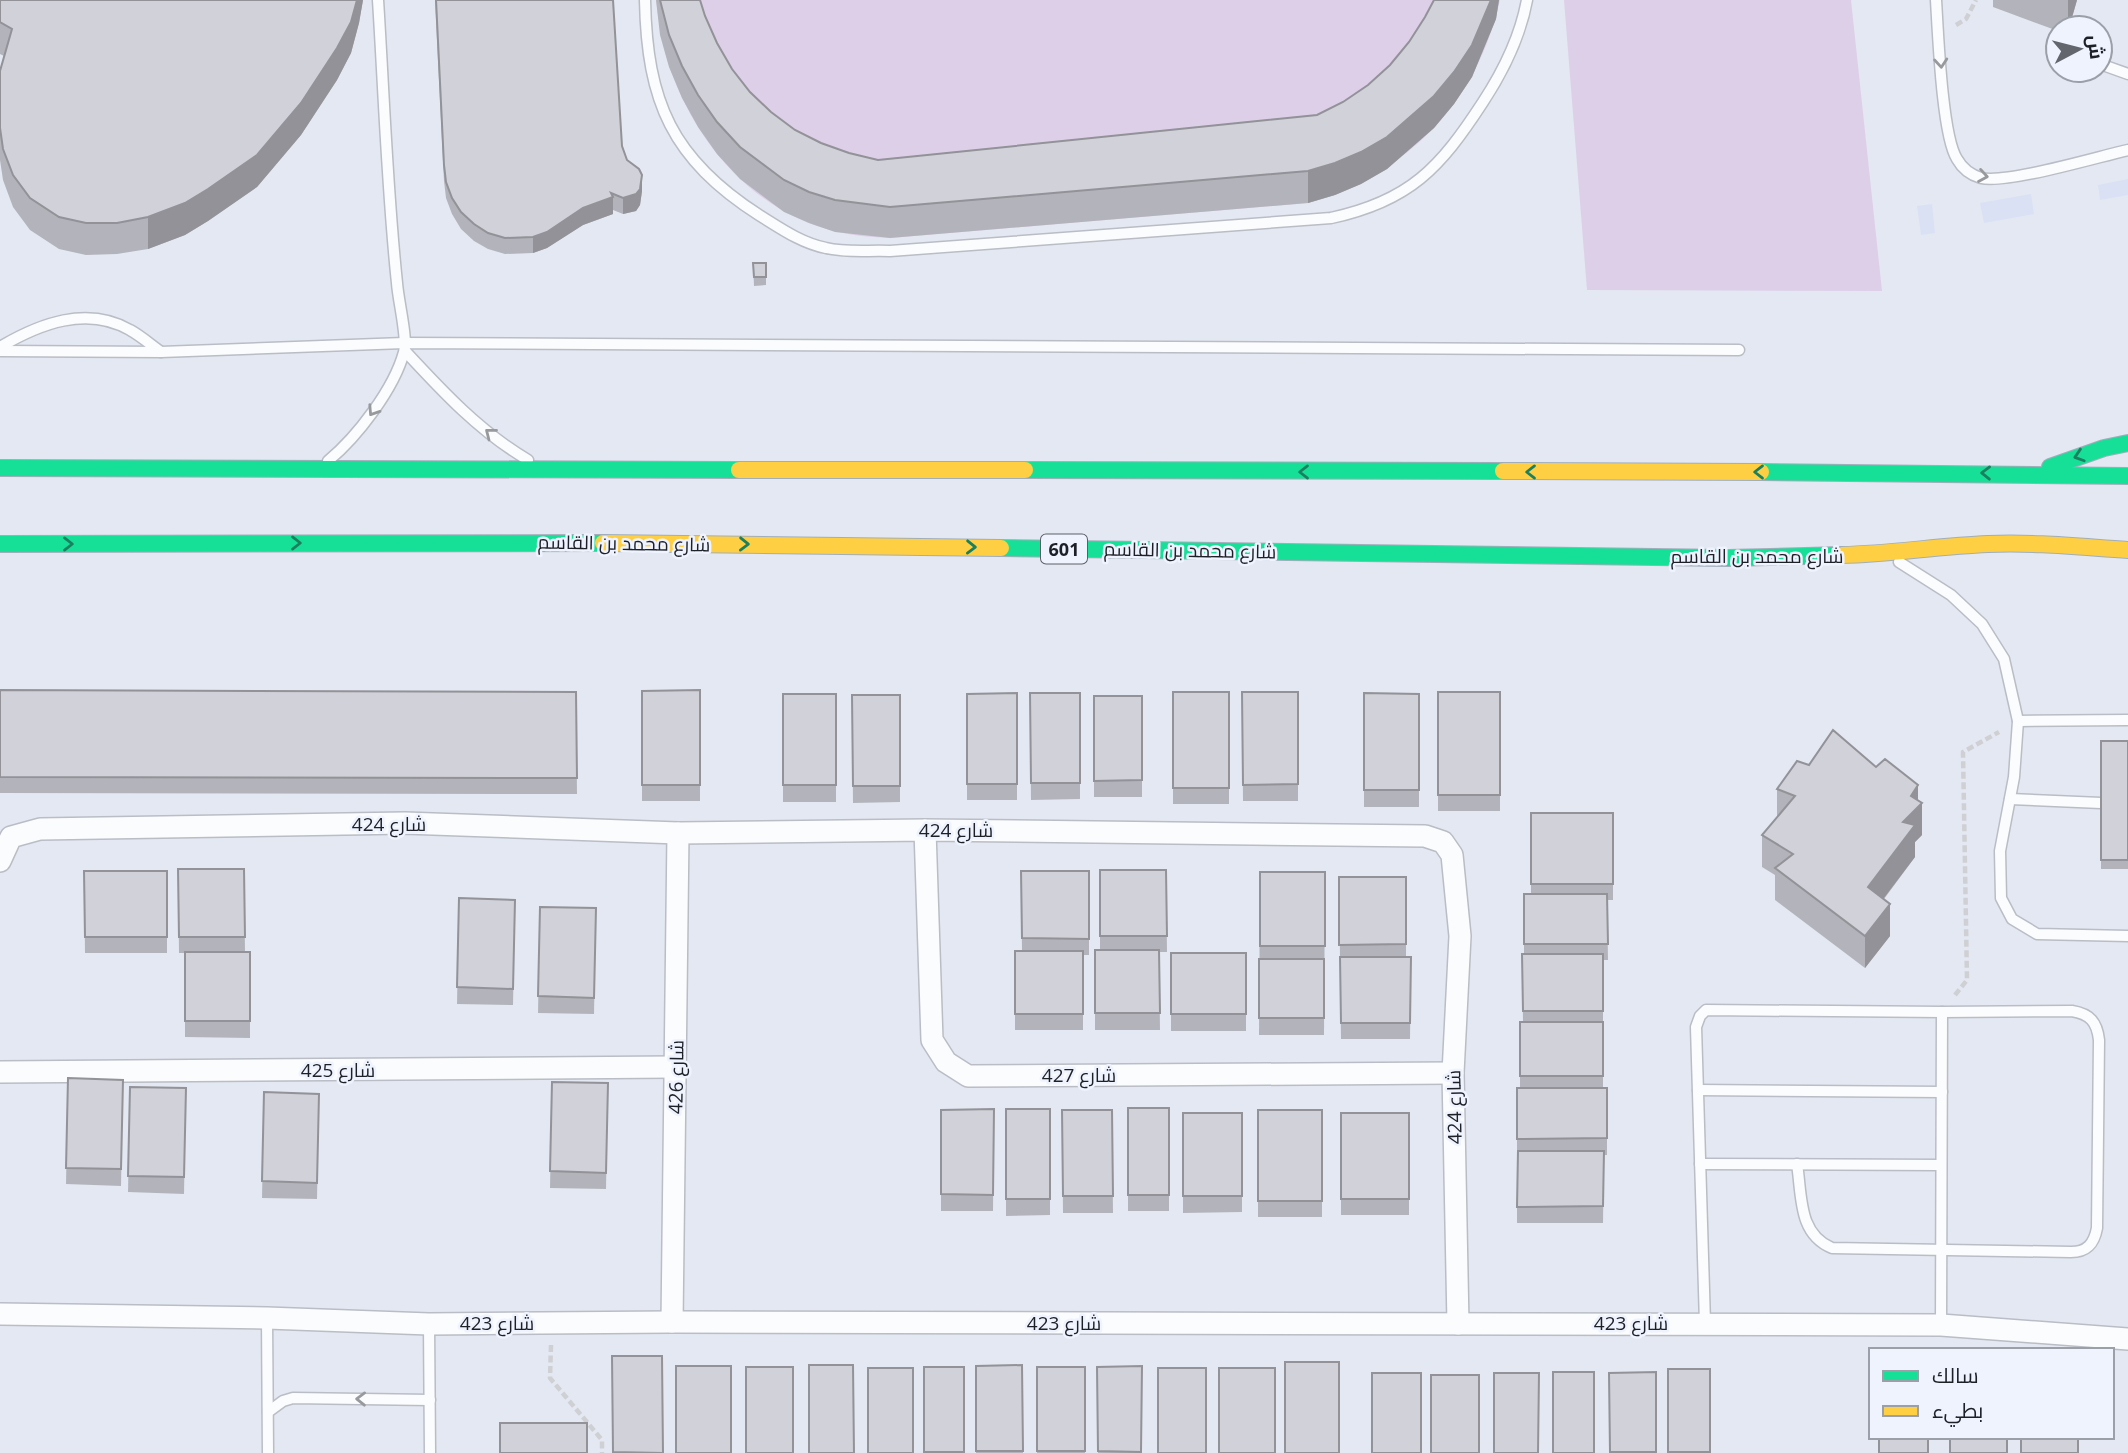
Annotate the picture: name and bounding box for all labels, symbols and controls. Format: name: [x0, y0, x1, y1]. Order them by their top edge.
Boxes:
north arrow: [2044, 14, 2114, 84]
text: ش: [2081, 33, 2110, 61]
one-way arrow: [1934, 57, 1949, 69]
one-way arrow: [1978, 168, 1989, 183]
one-way arrow: [369, 403, 381, 416]
one-way arrow: [485, 429, 498, 441]
one-way arrow: [2073, 448, 2086, 462]
one-way arrow: [1298, 464, 1309, 480]
one-way arrow: [1526, 464, 1536, 480]
one-way arrow: [1753, 464, 1764, 480]
one-way arrow: [1981, 466, 1992, 481]
street label: شارع محمد بن القاسم: [537, 528, 711, 559]
road number: 601: [1041, 534, 1087, 564]
one-way arrow: [291, 535, 301, 551]
street label: شارع محمد بن القاسم: [1103, 535, 1277, 566]
one-way arrow: [63, 536, 74, 552]
one-way arrow: [738, 537, 749, 552]
one-way arrow: [966, 540, 977, 555]
street label: شارع محمد بن القاسم: [1671, 543, 1843, 570]
street label: شارع 424: [352, 811, 426, 838]
street label: شارع 424: [919, 817, 993, 844]
street label: شارع 426: [662, 1040, 691, 1114]
street label: شارع 425: [301, 1057, 375, 1084]
street label: شارع 427: [1042, 1062, 1116, 1089]
street label: شارع 424: [1440, 1070, 1469, 1144]
street label: شارع 423: [460, 1310, 534, 1337]
street label: شارع 423: [1027, 1310, 1101, 1337]
street label: شارع 423: [1594, 1310, 1668, 1337]
legend: [1869, 1348, 2114, 1439]
text: سالك: [1932, 1361, 1979, 1389]
one-way arrow: [356, 1391, 366, 1407]
text: بطيء: [1932, 1396, 1983, 1427]

